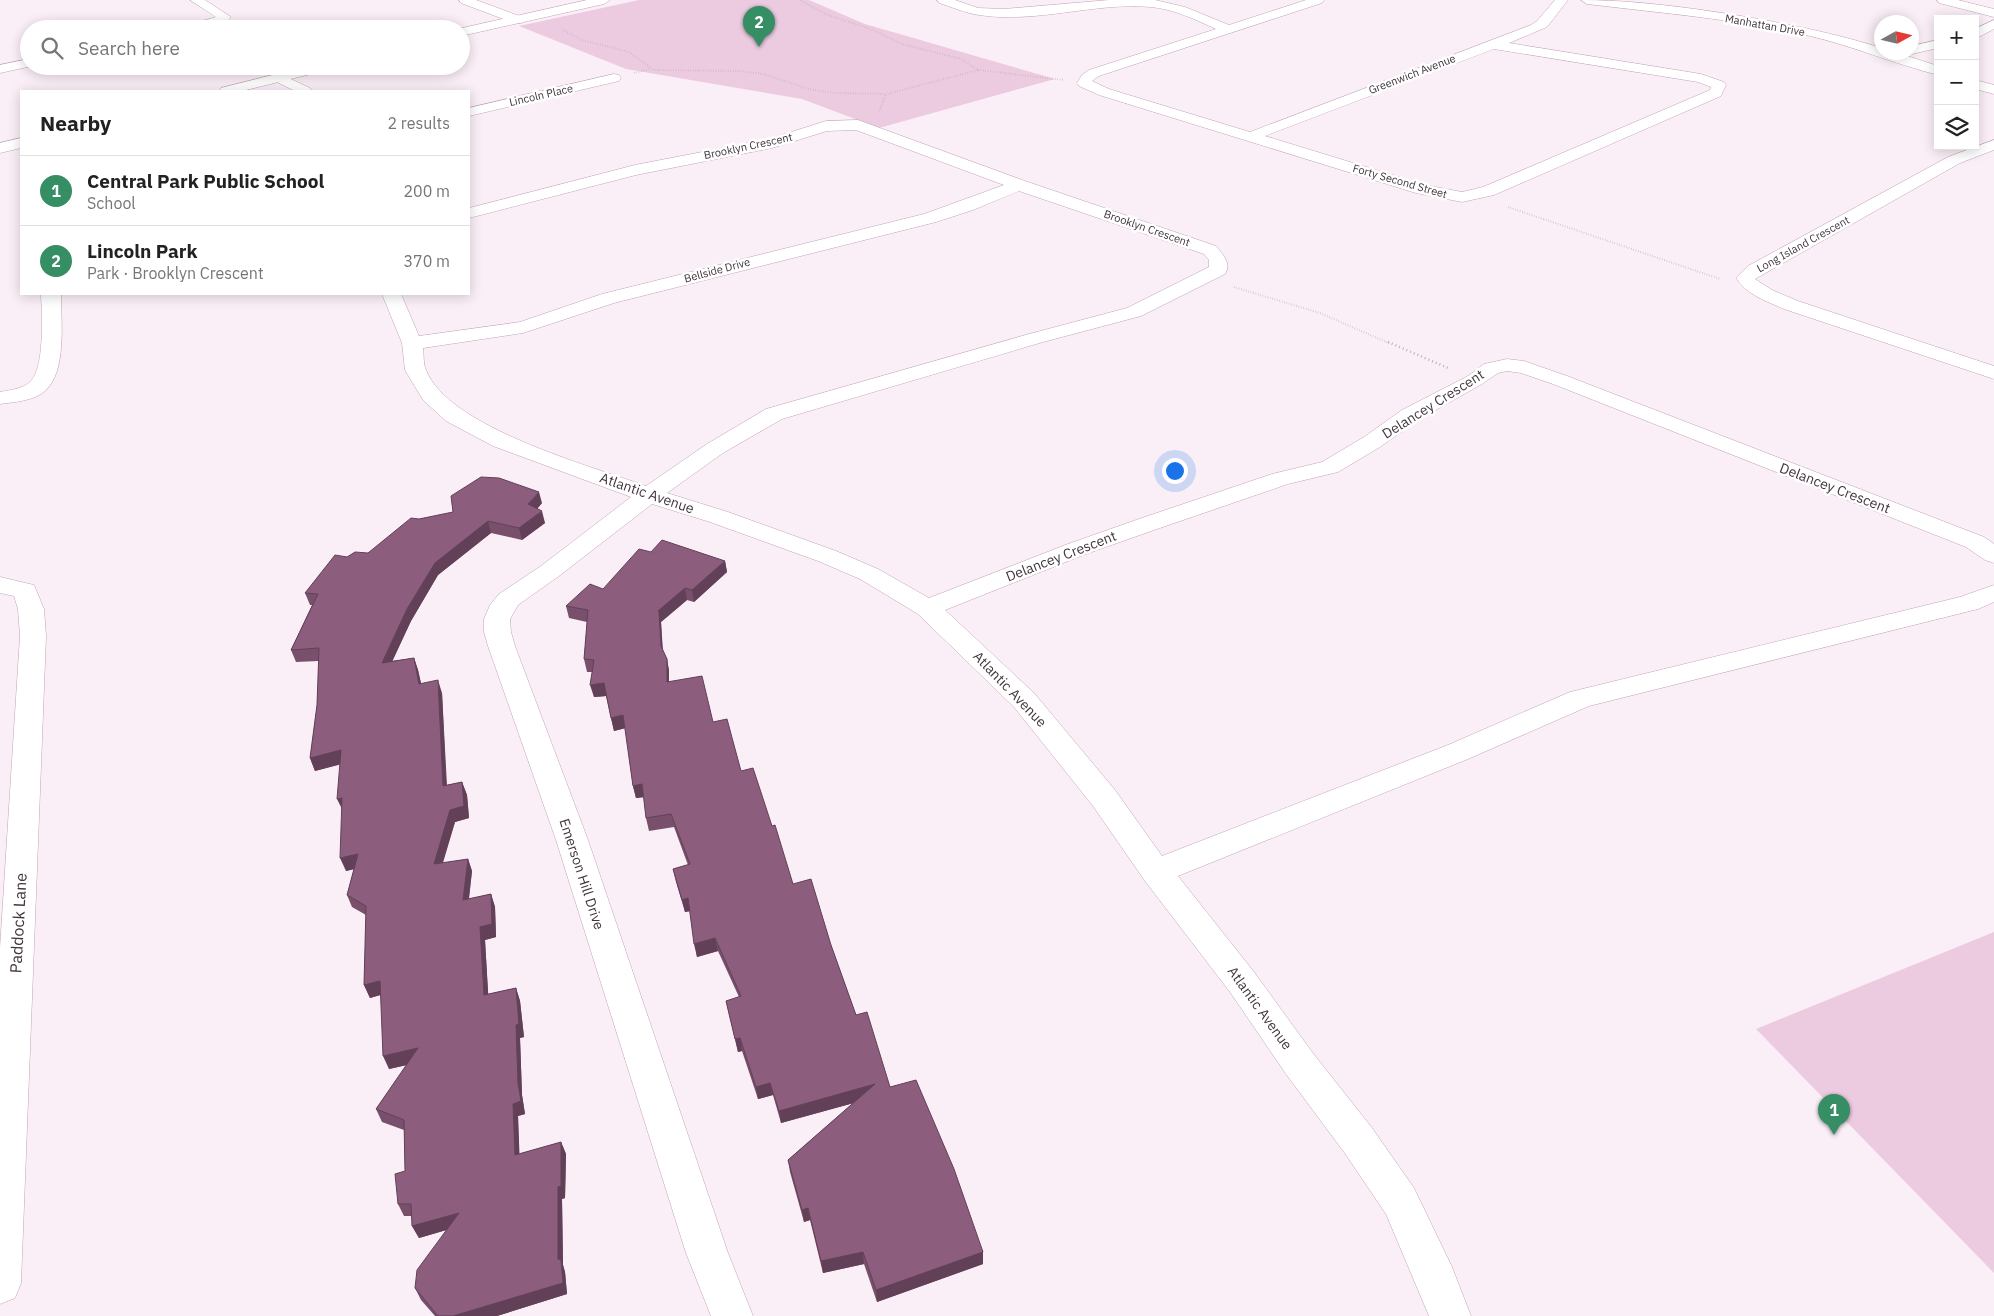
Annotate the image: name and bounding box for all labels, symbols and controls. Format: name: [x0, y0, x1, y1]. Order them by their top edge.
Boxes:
pin: 2: [743, 6, 775, 47]
street label: Manhattan Drive: [1724, 11, 1806, 39]
north arrow: [1874, 15, 1919, 60]
map controls: [1934, 15, 1979, 150]
button: +: [1934, 15, 1979, 60]
search box: [20, 20, 470, 75]
icon: search: [38, 34, 66, 62]
text: Search here: [78, 36, 180, 60]
street label: Greenwich Avenue: [1366, 51, 1458, 97]
button: −: [1934, 60, 1979, 105]
street label: Lincoln Place: [508, 81, 574, 109]
button: layers: [1934, 105, 1979, 150]
text: Nearby: [40, 109, 111, 137]
text: 2 results: [387, 113, 450, 133]
street label: Brooklyn Crescent: [702, 130, 794, 162]
street label: Forty Second Street: [1351, 161, 1449, 201]
text: Central Park Public School: [87, 169, 324, 193]
text: 1: [51, 181, 61, 201]
text: 200 m: [403, 181, 450, 201]
text: School: [87, 193, 136, 213]
street label: Brooklyn Crescent: [1102, 207, 1192, 249]
street label: Long Island Crescent: [1754, 213, 1852, 275]
text: Lincoln Park: [87, 239, 197, 263]
text: 2: [51, 251, 61, 271]
text: 370 m: [403, 251, 450, 271]
street label: Bellside Drive: [682, 254, 752, 286]
text: Park · Brooklyn Crescent: [87, 263, 264, 283]
street label: Delancey Crescent: [1379, 365, 1487, 443]
your location: [1162, 458, 1188, 484]
street label: Delancey Crescent: [1777, 459, 1893, 517]
street label: Atlantic Avenue: [597, 468, 697, 518]
street label: Delancey Crescent: [1003, 527, 1119, 585]
street label: Atlantic Avenue: [969, 647, 1051, 731]
street label: Emerson Hill Drive: [556, 816, 609, 932]
street label: Paddock Lane: [5, 872, 31, 974]
street label: Atlantic Avenue: [1224, 963, 1296, 1053]
pin: 1: [1818, 1094, 1850, 1135]

